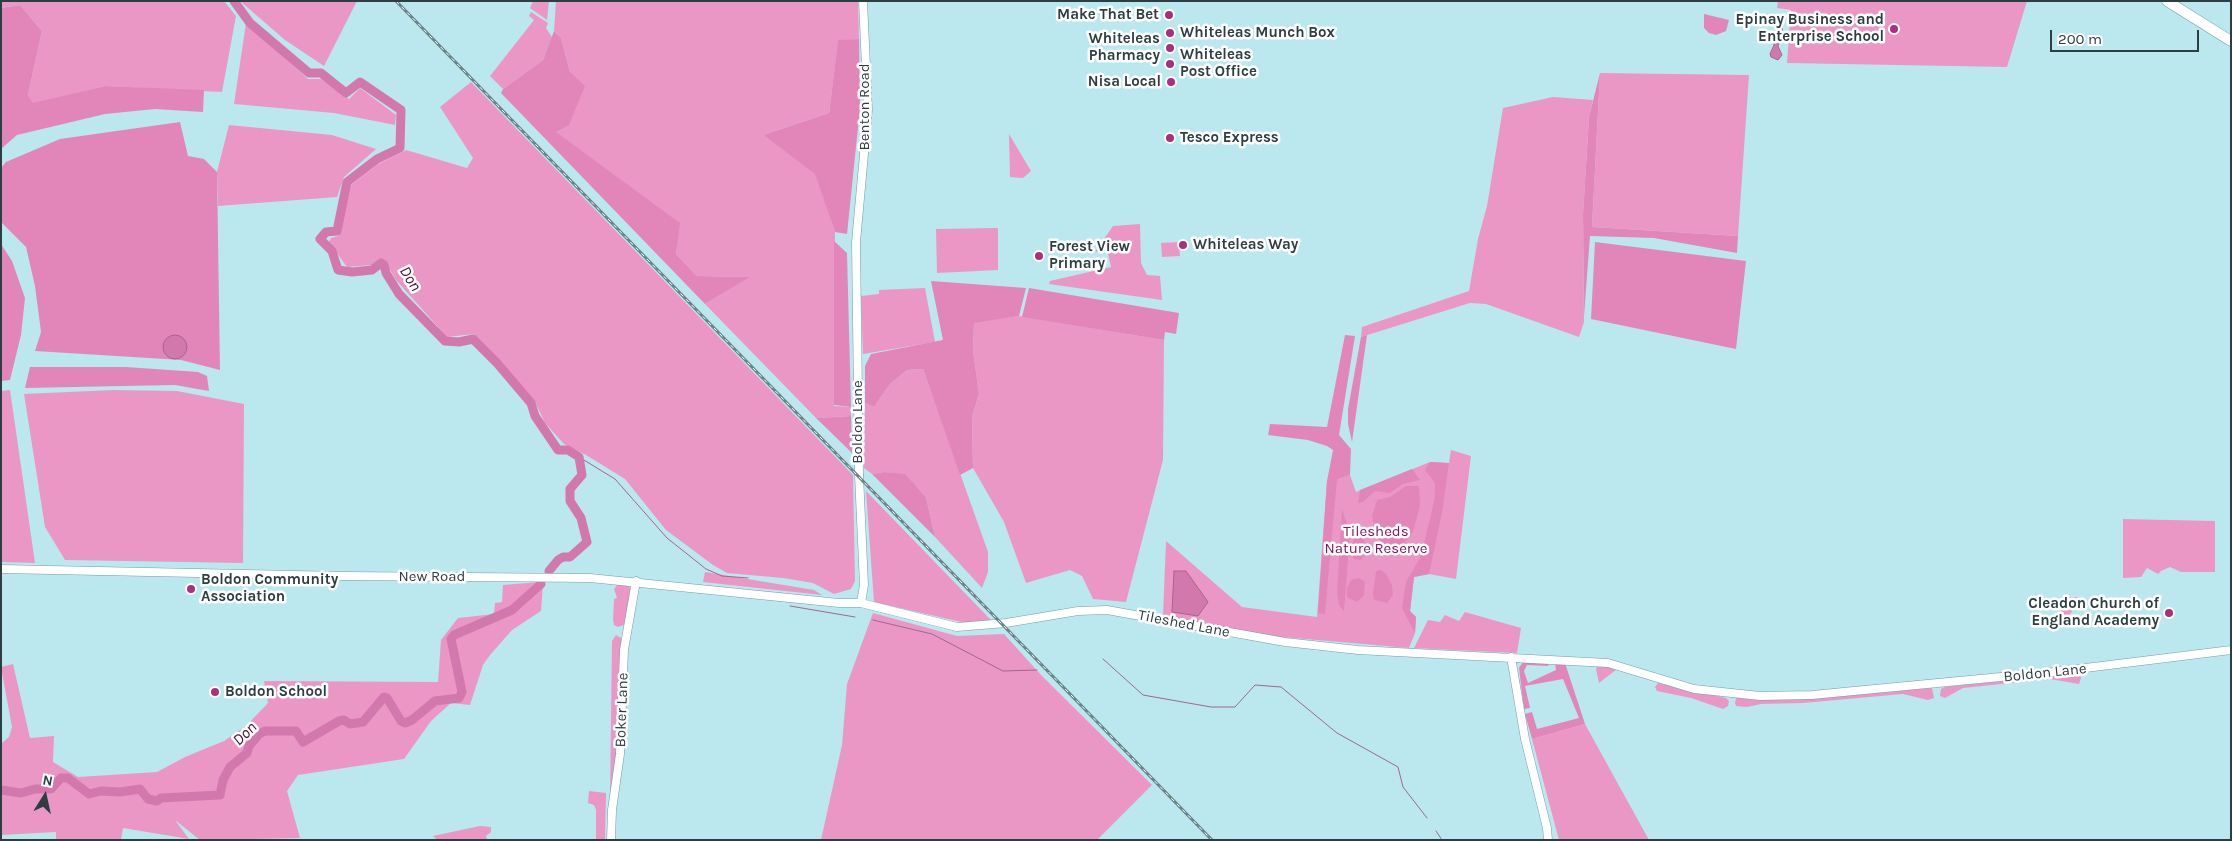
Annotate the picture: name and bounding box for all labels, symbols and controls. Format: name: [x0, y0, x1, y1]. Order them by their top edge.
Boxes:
place label: Make That Bet: [1057, 6, 1159, 24]
marker: Make That Bet: [1163, 9, 1175, 21]
place label: Epinay Business and Enterprise School: [1735, 11, 1884, 46]
scale bar: [2052, 20, 2201, 52]
marker: Epinay Business and Enterprise School: [1888, 23, 1900, 35]
place label: Whiteleas Munch Box: [1180, 24, 1335, 42]
marker: Whiteleas Munch Box: [1164, 27, 1176, 39]
place label: Whiteleas Pharmacy: [1088, 30, 1160, 65]
text: 200 m: [2058, 30, 2102, 48]
marker: Whiteleas Pharmacy: [1164, 42, 1176, 54]
place label: Whiteleas Post Office: [1180, 46, 1257, 81]
marker: Whiteleas Post Office: [1164, 58, 1176, 70]
street label: Benton Road: [856, 63, 874, 151]
place label: Nisa Local: [1088, 73, 1161, 91]
marker: Nisa Local: [1165, 76, 1177, 88]
place label: Tesco Express: [1180, 129, 1279, 147]
marker: Tesco Express: [1164, 132, 1176, 144]
place label: Whiteleas Way: [1193, 236, 1298, 254]
place label: Forest View Primary: [1049, 238, 1130, 273]
marker: Whiteleas Way: [1177, 239, 1189, 251]
marker: Forest View Primary: [1033, 250, 1045, 262]
water label: Don: [395, 263, 425, 295]
street label: Boldon Lane: [849, 380, 867, 464]
park label: Tilesheds Nature Reserve: [1324, 523, 1428, 558]
street label: New Road: [399, 568, 465, 586]
place label: Boldon Community Association: [201, 571, 338, 606]
marker: Boldon Community Association: [185, 583, 197, 595]
place label: Cleadon Church of England Academy: [2028, 595, 2159, 630]
street label: Tileshed Lane: [1137, 606, 1231, 642]
marker: Cleadon Church of England Academy: [2163, 607, 2175, 619]
street label: Boldon Lane: [2003, 660, 2087, 686]
street label: Boker Lane: [612, 672, 632, 748]
place label: Boldon School: [225, 683, 327, 701]
marker: Boldon School: [209, 686, 221, 698]
water label: Don: [229, 718, 261, 750]
north arrow: [20, 771, 70, 821]
text: N: [41, 771, 54, 790]

